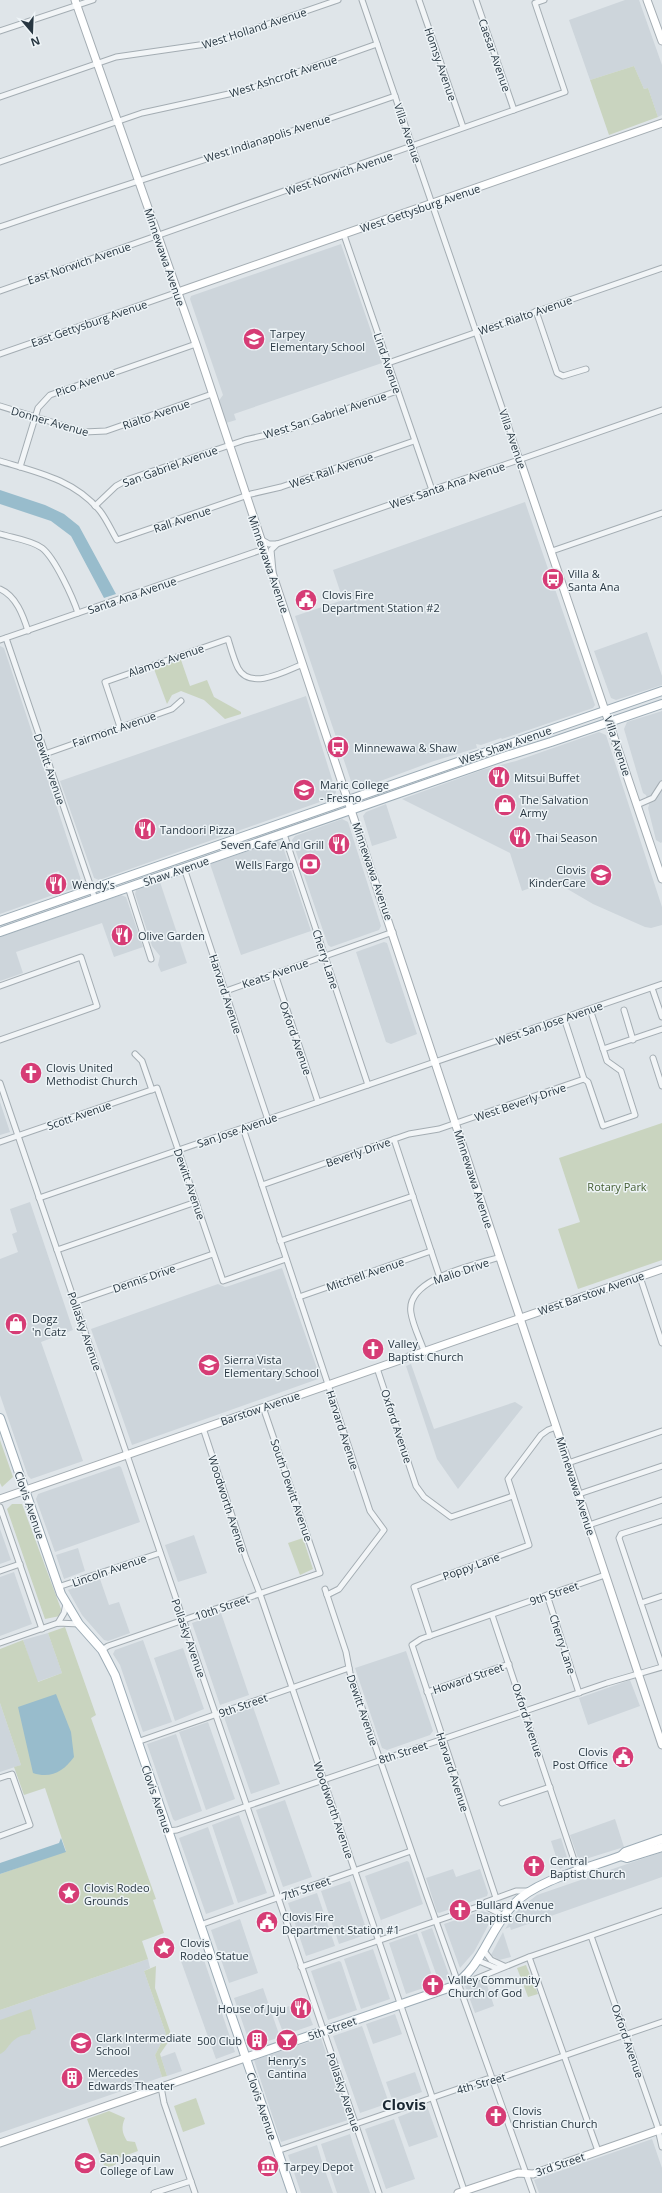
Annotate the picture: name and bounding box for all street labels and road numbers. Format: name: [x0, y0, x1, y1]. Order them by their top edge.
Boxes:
street label: West Holland Avenue: [200, 4, 308, 52]
street label: Caesar Avenue: [475, 17, 515, 93]
street label: Homsy Avenue: [421, 25, 461, 103]
street label: West Ashcroft Avenue: [227, 51, 339, 101]
street label: Villa Avenue: [391, 101, 425, 165]
street label: West Indianapolis Avenue: [202, 110, 332, 166]
street label: West Norwich Avenue: [284, 148, 394, 198]
street label: West Gettysburg Avenue: [358, 180, 482, 236]
street label: Minnewawa Avenue: [141, 206, 189, 308]
street label: East Norwich Avenue: [25, 238, 133, 288]
street label: West Rialto Avenue: [476, 292, 574, 338]
street label: East Gettysburg Avenue: [29, 296, 149, 350]
street label: Lind Avenue: [371, 331, 405, 395]
street label: Pico Avenue: [53, 364, 117, 400]
street label: West San Gabriel Avenue: [262, 388, 388, 442]
street label: Rialto Avenue: [120, 395, 192, 433]
street label: Donner Avenue: [10, 403, 90, 439]
street label: Villa Avenue: [496, 407, 530, 471]
street label: San Gabriel Avenue: [120, 442, 220, 490]
street label: West Rall Avenue: [287, 449, 375, 491]
street label: West Santa Ana Avenue: [387, 458, 507, 512]
street label: Rall Avenue: [151, 502, 213, 536]
street label: Minnewawa Avenue: [245, 513, 293, 615]
street label: Santa Ana Avenue: [86, 573, 178, 617]
street label: Alamos Avenue: [126, 640, 206, 680]
street label: Fairmont Avenue: [70, 708, 158, 750]
street label: Villa Avenue: [601, 714, 635, 778]
street label: West Shaw Avenue: [457, 722, 553, 768]
street label: Dewitt Avenue: [31, 731, 69, 807]
street label: Minnewawa Avenue: [349, 820, 397, 922]
street label: Shaw Avenue: [141, 853, 211, 889]
street label: Cherry Lane: [309, 927, 343, 991]
street label: Harvard Avenue: [206, 952, 246, 1036]
street label: Keats Avenue: [240, 955, 310, 991]
street label: West San Jose Avenue: [493, 998, 605, 1048]
street label: Oxford Avenue: [276, 999, 316, 1077]
street label: West Beverly Drive: [472, 1079, 568, 1125]
street label: Scott Avenue: [45, 1097, 113, 1133]
street label: San Jose Avenue: [195, 1109, 279, 1151]
street label: Minnewawa Avenue: [451, 1128, 497, 1230]
street label: Beverly Drive: [324, 1134, 392, 1170]
street label: Dewitt Avenue: [171, 1146, 209, 1222]
street label: Mitchell Avenue: [324, 1254, 406, 1294]
street label: Malio Drive: [431, 1254, 491, 1288]
street label: Dennis Drive: [111, 1260, 177, 1296]
street label: West Barstow Avenue: [536, 1268, 646, 1318]
street label: Pollasky Avenue: [64, 1290, 106, 1372]
street label: Barstow Avenue: [218, 1387, 302, 1429]
street label: Oxford Avenue: [378, 1387, 416, 1465]
street label: Harvard Avenue: [323, 1388, 363, 1472]
street label: Minnewawa Avenue: [553, 1435, 599, 1537]
street label: South Dewitt Avenue: [267, 1437, 317, 1543]
street label: Woodworth Avenue: [205, 1453, 251, 1555]
street label: Clovis Avenue: [11, 1469, 49, 1541]
street label: Poppy Lane: [440, 1549, 502, 1583]
street label: Lincoln Avenue: [70, 1550, 148, 1590]
street label: 9th Street: [528, 1578, 580, 1608]
street label: 10th Street: [193, 1591, 251, 1623]
street label: Pollasky Avenue: [168, 1597, 210, 1679]
street label: Cherry Lane: [546, 1612, 580, 1676]
street label: Howard Street: [430, 1659, 506, 1697]
street label: Dewitt Avenue: [344, 1672, 382, 1748]
street label: Oxford Avenue: [509, 1681, 547, 1759]
street label: 9th Street: [217, 1690, 269, 1720]
street label: Harvard Avenue: [433, 1730, 473, 1814]
street label: 8th Street: [377, 1737, 429, 1767]
street label: Woodworth Avenue: [310, 1760, 358, 1860]
street label: Clovis Avenue: [138, 1763, 176, 1835]
street label: 7th Street: [280, 1873, 332, 1903]
street label: Oxford Avenue: [608, 2002, 648, 2080]
street label: 5th Street: [306, 2013, 358, 2043]
street label: Pollasky Avenue: [323, 2051, 365, 2133]
street label: 4th Street: [455, 2069, 507, 2097]
street label: Clovis Avenue: [243, 2070, 281, 2142]
street label: 3rd Street: [533, 2149, 587, 2179]

